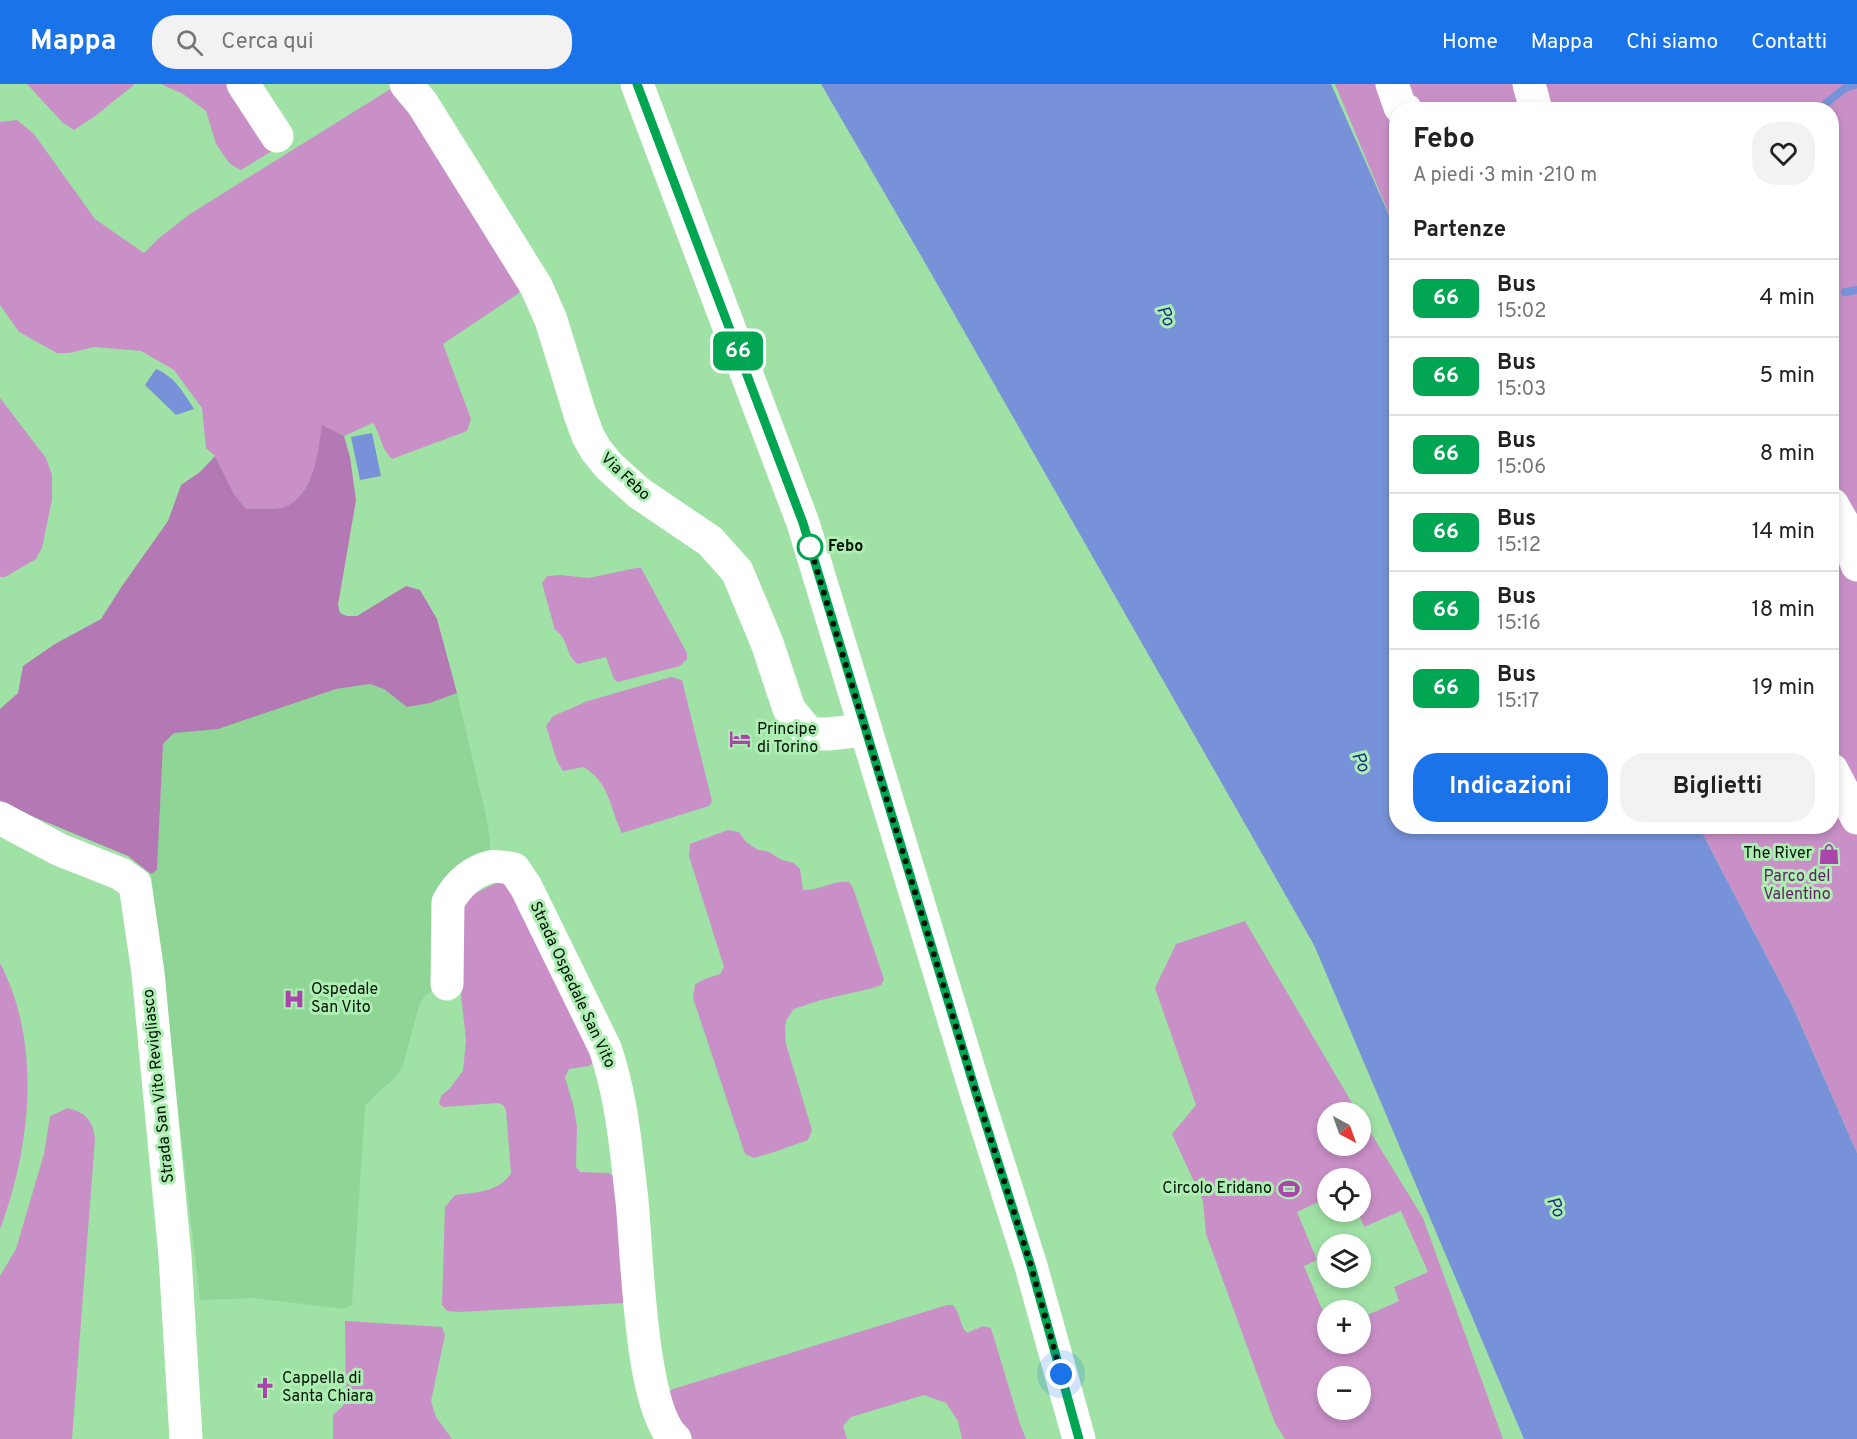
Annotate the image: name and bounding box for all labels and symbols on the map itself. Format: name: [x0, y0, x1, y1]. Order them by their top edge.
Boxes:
water label: Po: [1150, 302, 1180, 330]
line badge: 66: [711, 332, 765, 370]
street label: Via Febo: [596, 449, 654, 505]
marker: Febo: [797, 534, 823, 560]
place label: Febo: [828, 537, 863, 557]
place label: Principe di Torino: [757, 720, 818, 758]
hotel icon: Principe di Torino: [728, 727, 752, 751]
water label: Po: [1345, 748, 1375, 776]
shop icon: The River: [1817, 842, 1841, 866]
place label: The River: [1743, 844, 1812, 864]
park label: Parco del Valentino: [1763, 867, 1831, 905]
street label: Strada Ospedale San Vito: [525, 899, 619, 1071]
place label: Ospedale San Vito: [311, 980, 378, 1018]
hospital icon: Ospedale San Vito: [282, 987, 306, 1011]
street label: Strada San Vito Revigliasco: [139, 988, 179, 1184]
north arrow: [1317, 1102, 1371, 1156]
sports icon: Circolo Eridano: [1277, 1177, 1301, 1201]
place label: Circolo Eridano: [1162, 1179, 1272, 1199]
water label: Po: [1540, 1193, 1570, 1221]
your location: [1046, 1359, 1076, 1389]
place label: Cappella di Santa Chiara: [282, 1369, 373, 1407]
church icon: Cappella di Santa Chiara: [253, 1376, 277, 1400]

